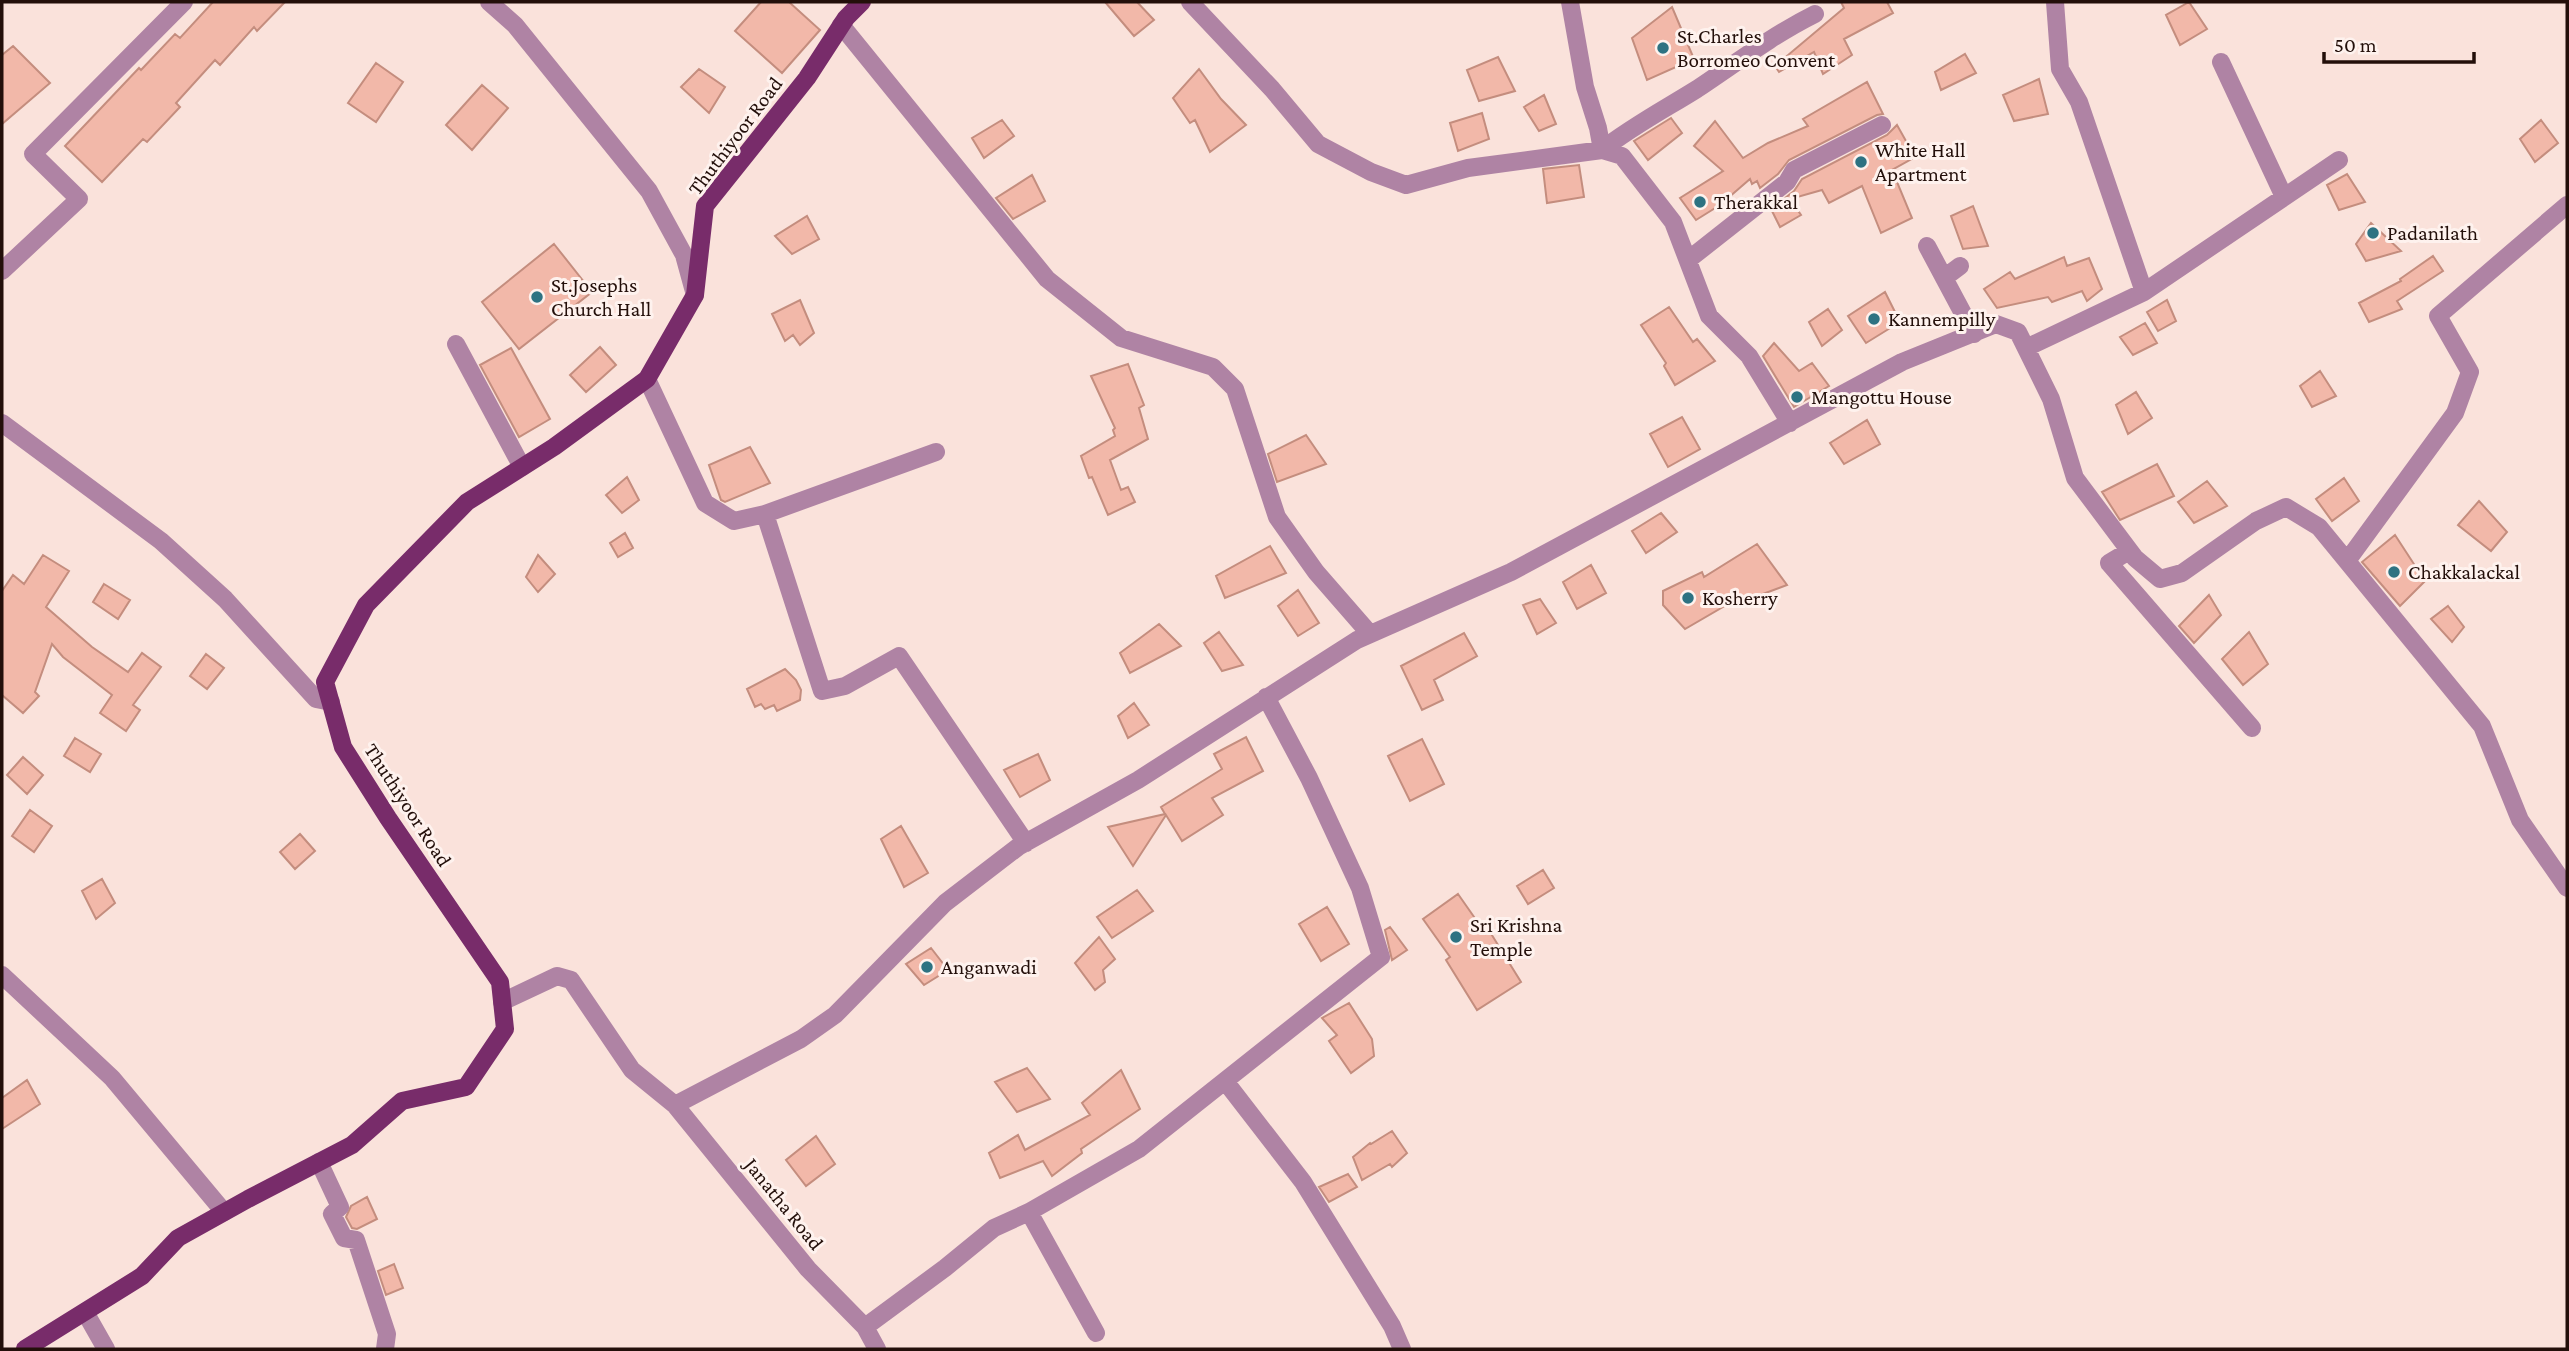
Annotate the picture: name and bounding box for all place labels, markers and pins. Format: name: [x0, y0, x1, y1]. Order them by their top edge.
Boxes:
place label: St.Charles Borromeo Convent: [1677, 24, 1836, 72]
marker: St.Charles Borromeo Convent: [1655, 40, 1671, 56]
place label: White Hall Apartment: [1875, 138, 1967, 186]
marker: White Hall Apartment: [1853, 154, 1869, 170]
place label: Therakkal: [1714, 190, 1798, 214]
marker: Therakkal: [1692, 194, 1708, 210]
place label: Padanilath: [2387, 221, 2478, 245]
marker: Padanilath: [2365, 225, 2381, 241]
place label: St.Josephs Church Hall: [551, 273, 651, 321]
marker: St.Josephs Church Hall: [529, 289, 545, 305]
place label: Kannempilly: [1888, 307, 1996, 331]
marker: Kannempilly: [1866, 311, 1882, 327]
place label: Mangottu House: [1811, 385, 1952, 409]
marker: Mangottu House: [1789, 389, 1805, 405]
place label: Chakkalackal: [2408, 560, 2520, 584]
marker: Chakkalackal: [2386, 564, 2402, 580]
place label: Kosherry: [1702, 586, 1778, 610]
marker: Kosherry: [1680, 590, 1696, 606]
place label: Sri Krishna Temple: [1470, 913, 1563, 961]
marker: Sri Krishna Temple: [1448, 929, 1464, 945]
place label: Anganwadi: [941, 955, 1037, 979]
marker: Anganwadi: [919, 959, 935, 975]

